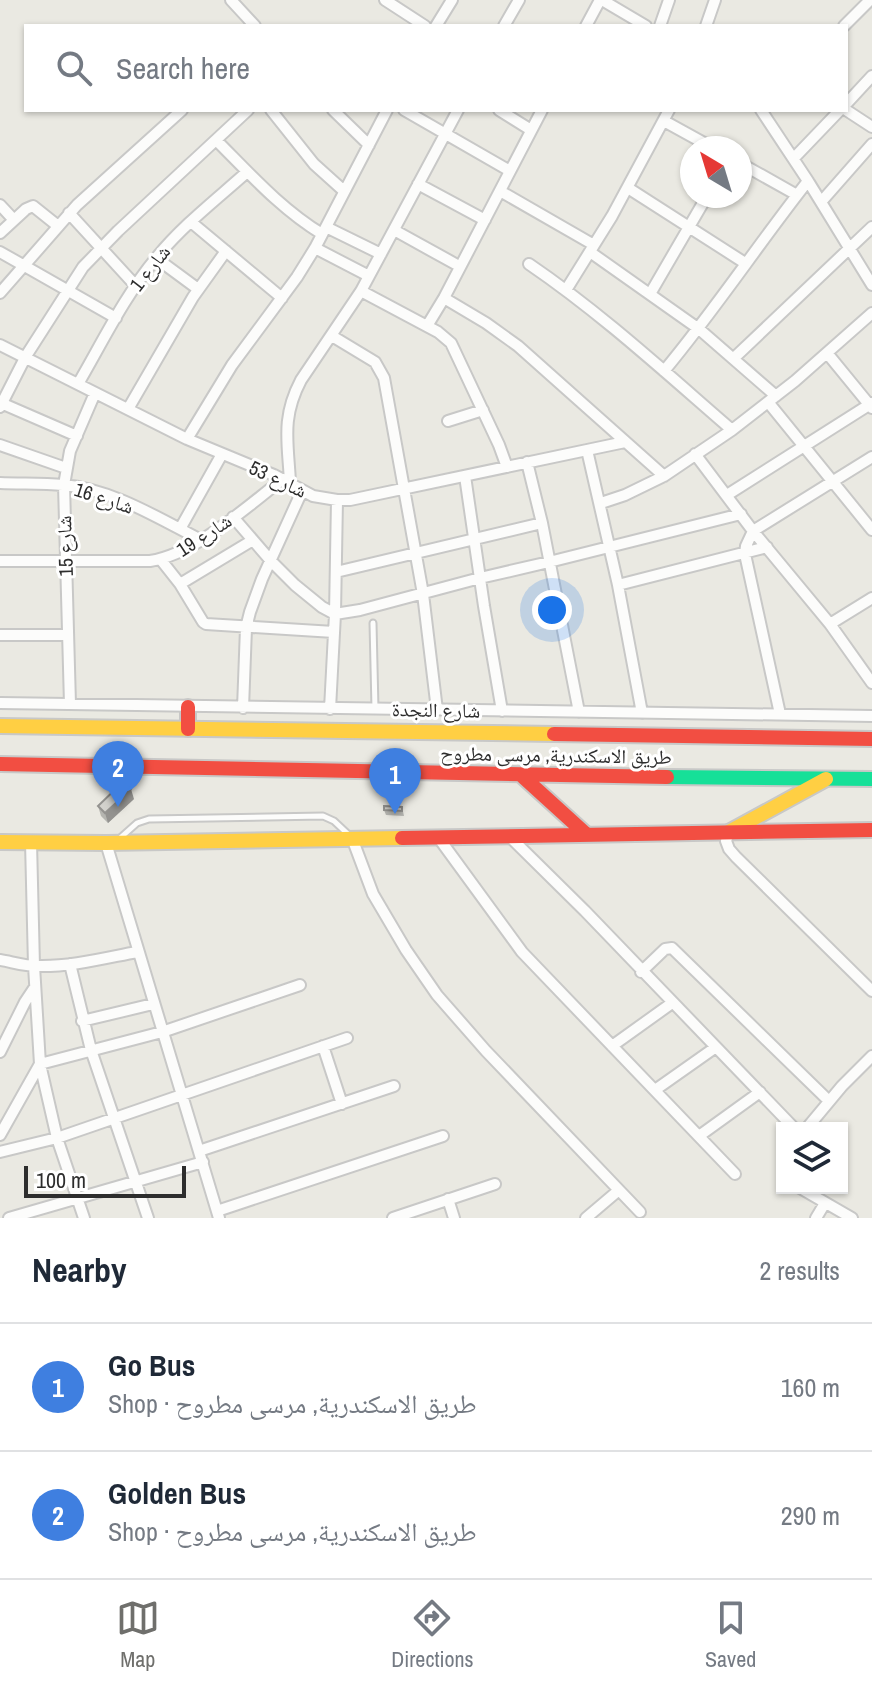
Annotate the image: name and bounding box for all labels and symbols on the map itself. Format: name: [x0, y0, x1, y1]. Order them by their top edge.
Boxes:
north arrow: [680, 136, 752, 208]
street label: شارع 1: [123, 239, 176, 296]
street label: شارع 53: [245, 453, 311, 504]
street label: شارع 16: [71, 475, 137, 520]
street label: شارع 19: [171, 507, 237, 562]
street label: شارع 15: [50, 515, 79, 577]
your location: [532, 590, 572, 630]
street label: شارع النجدة: [392, 695, 480, 724]
street label: طريق الاسكندرية, مرسى مطروح: [440, 739, 672, 770]
pin: 2: [92, 741, 144, 807]
pin: 1: [369, 748, 421, 814]
scale bar: [24, 1162, 186, 1198]

